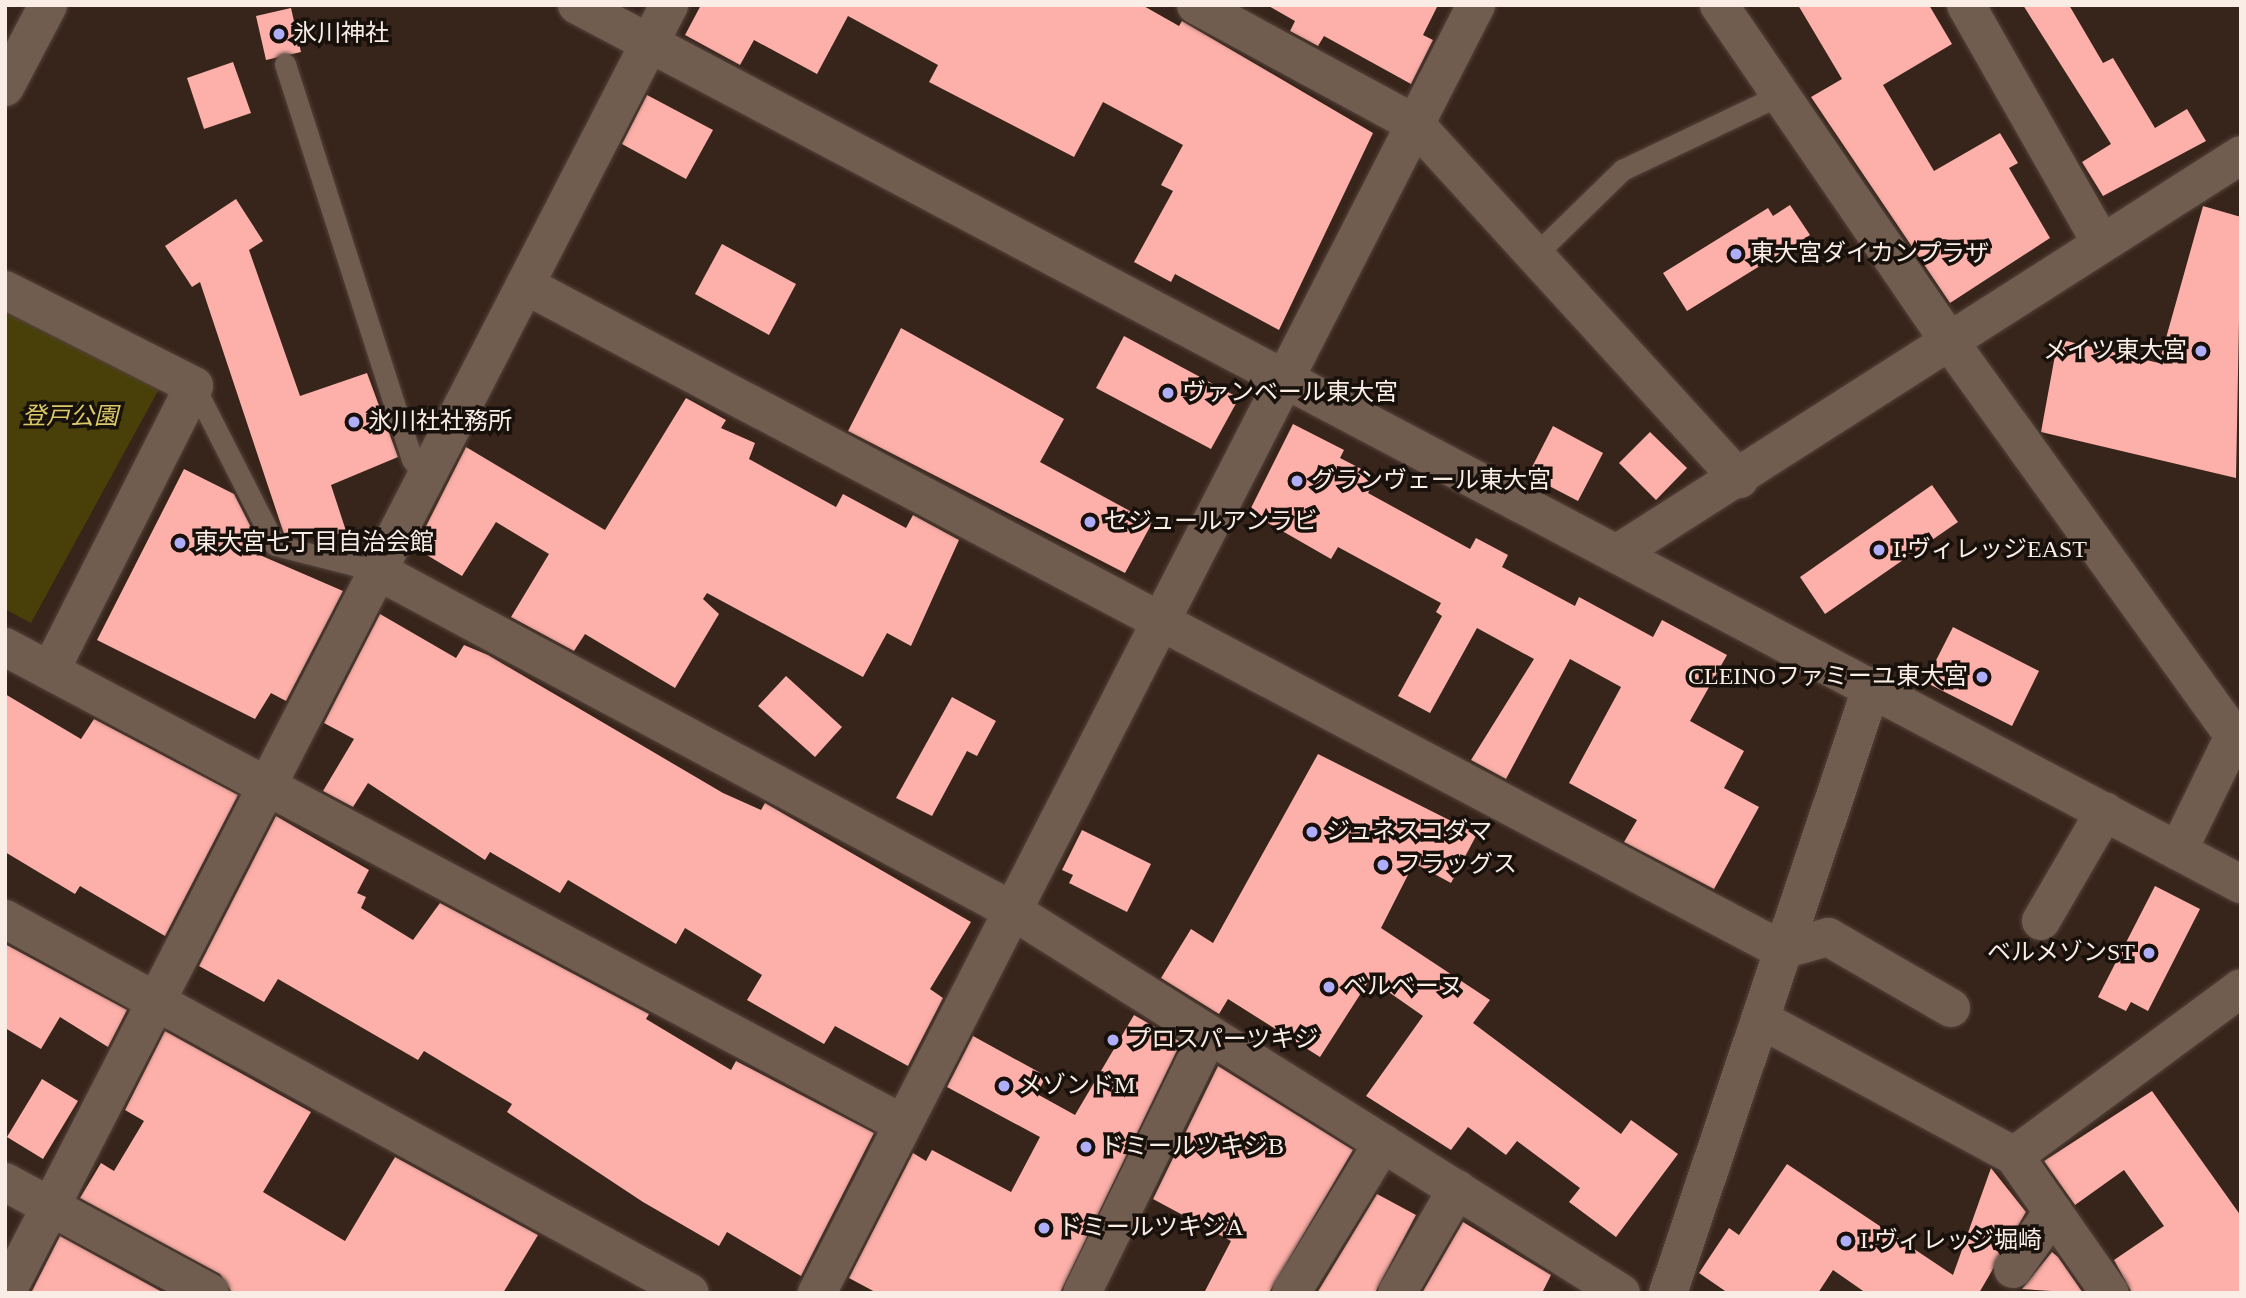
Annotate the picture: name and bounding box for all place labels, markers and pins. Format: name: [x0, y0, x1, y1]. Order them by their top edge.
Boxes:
place label: 氷川神社: [293, 20, 389, 48]
marker: 氷川神社: [271, 26, 287, 42]
place label: 東大宮ダイカンプラザ: [1750, 240, 1990, 268]
marker: 東大宮ダイカンプラザ: [1728, 246, 1744, 262]
place label: メイツ東大宮: [2043, 337, 2187, 365]
marker: メイツ東大宮: [2193, 343, 2209, 359]
place label: ヴァンベール東大宮: [1182, 379, 1398, 407]
marker: ヴァンベール東大宮: [1160, 385, 1176, 401]
place label: 氷川社社務所: [368, 408, 512, 436]
marker: 氷川社社務所: [346, 414, 362, 430]
place label: グランヴェール東大宮: [1311, 467, 1551, 495]
marker: グランヴェール東大宮: [1289, 473, 1305, 489]
place label: セジュールアンラビ: [1104, 508, 1320, 536]
marker: セジュールアンラビ: [1082, 514, 1098, 530]
place label: 東大宮七丁目自治会館: [194, 529, 434, 557]
marker: 東大宮七丁目自治会館: [172, 535, 188, 551]
place label: I.ヴィレッジEAST: [1893, 536, 2087, 564]
marker: I.ヴィレッジEAST: [1871, 542, 1887, 558]
place label: CLEINOファミーユ東大宮: [1688, 663, 1968, 691]
marker: CLEINOファミーユ東大宮: [1974, 669, 1990, 685]
place label: ジュネスコダマ: [1326, 818, 1494, 846]
marker: ジュネスコダマ: [1304, 824, 1320, 840]
place label: フラッグス: [1397, 851, 1517, 879]
marker: フラッグス: [1375, 857, 1391, 873]
place label: ベルメゾンST: [1987, 939, 2135, 967]
marker: ベルメゾンST: [2141, 945, 2157, 961]
place label: ベルベーヌ: [1343, 973, 1463, 1001]
marker: ベルベーヌ: [1321, 979, 1337, 995]
place label: プロスパーツキジ: [1127, 1026, 1319, 1054]
marker: プロスパーツキジ: [1105, 1032, 1121, 1048]
place label: メゾンドM: [1018, 1072, 1135, 1100]
marker: メゾンドM: [996, 1078, 1012, 1094]
place label: ドミールツキジB: [1100, 1133, 1284, 1161]
marker: ドミールツキジB: [1078, 1139, 1094, 1155]
place label: ドミールツキジA: [1058, 1214, 1243, 1242]
marker: ドミールツキジA: [1036, 1220, 1052, 1236]
place label: I.ヴィレッジ堀崎: [1860, 1227, 2042, 1255]
marker: I.ヴィレッジ堀崎: [1838, 1233, 1854, 1249]

